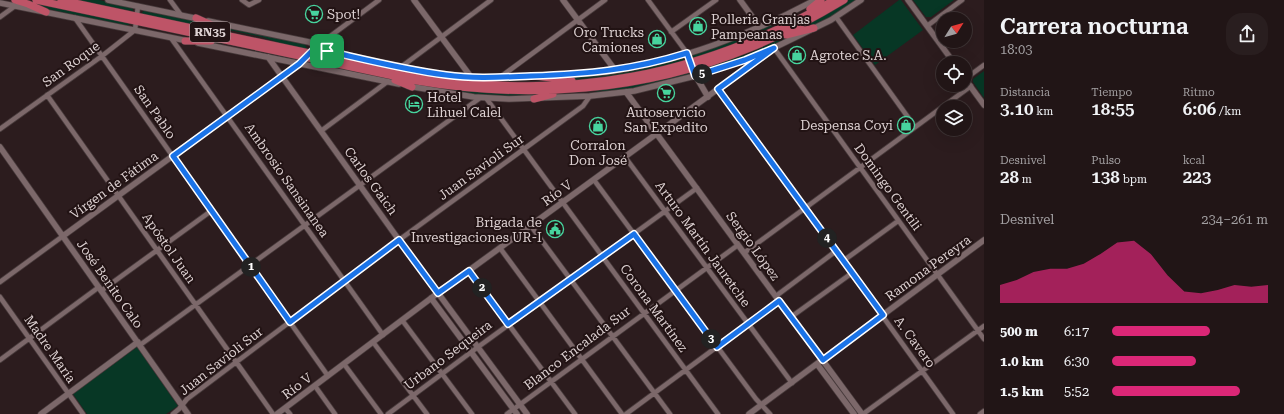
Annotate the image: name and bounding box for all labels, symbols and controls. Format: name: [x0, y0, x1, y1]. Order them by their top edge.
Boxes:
supermarket icon: Spot!: [304, 4, 324, 24]
place label: Spot!: [327, 7, 360, 22]
place label: Polleria Granjas Pampeanas: [711, 12, 810, 42]
north arrow: [936, 12, 972, 48]
map controls: [936, 12, 972, 136]
button: share: [1226, 13, 1268, 55]
text: Carrera nocturna: [1000, 14, 1189, 39]
shop icon: Polleria Granjas Pampeanas: [688, 16, 708, 36]
road number: RN35: [190, 22, 230, 42]
place label: Oro Trucks Camiones: [574, 25, 644, 55]
shop icon: Oro Trucks Camiones: [647, 29, 667, 49]
pin: [310, 34, 344, 68]
street label: San Roque: [39, 38, 103, 90]
icon: arrive: [316, 40, 338, 62]
text: 18:03: [1000, 42, 1032, 57]
shop icon: Agrotec S.A.: [787, 45, 807, 65]
place label: Agrotec S.A.: [810, 48, 887, 63]
button: locate: [936, 56, 972, 92]
pin: 5: [692, 64, 712, 84]
text: 5: [699, 67, 705, 80]
street label: San Pablo: [131, 82, 179, 142]
supermarket icon: Autoservicio San Expedito: [656, 83, 676, 103]
text: Distancia: [1000, 86, 1050, 99]
text: Tiempo: [1091, 86, 1132, 99]
text: Ritmo: [1183, 86, 1215, 99]
place label: Hotel Lihuel Calel: [427, 90, 501, 120]
hotel icon: Hotel Lihuel Calel: [404, 94, 424, 114]
text: 3.10: [1000, 99, 1034, 119]
text: 18:55: [1091, 99, 1134, 119]
text: 6:06: [1183, 99, 1216, 119]
button: layers: [936, 100, 972, 136]
place label: Autoservicio San Expedito: [624, 105, 708, 135]
text: km: [1034, 105, 1053, 118]
text: /km: [1216, 105, 1241, 118]
shop icon: Despensa Coyi: [896, 115, 916, 135]
shop icon: Corralon Don José: [588, 116, 608, 136]
place label: Despensa Coyi: [800, 118, 893, 133]
street label: Ambrosio Sansinanea: [242, 120, 332, 240]
street label: Juan Savioli Sur: [436, 131, 527, 203]
place label: Corralon Don José: [569, 138, 627, 168]
street label: Domingo Gentili: [851, 141, 925, 233]
street label: Carlos Gaich: [341, 144, 401, 218]
street label: Vírgen de Fátima: [67, 148, 161, 222]
text: Desnivel: [1000, 154, 1046, 167]
text: Pulso: [1091, 154, 1121, 167]
text: kcal: [1183, 154, 1205, 167]
text: 28: [1000, 167, 1019, 187]
text: 138: [1091, 167, 1120, 187]
text: 223: [1183, 167, 1211, 187]
text: m: [1019, 173, 1032, 186]
text: bpm: [1120, 173, 1147, 186]
street label: Río V: [539, 177, 575, 209]
street label: Arturo Martín Jauretche: [652, 178, 754, 310]
street label: Sergio López: [723, 209, 783, 283]
street label: Apóstol Juan: [139, 210, 199, 287]
text: Desnivel: [1000, 212, 1054, 227]
text: 234–261 m: [1201, 212, 1268, 227]
place label: Brigada de Investigaciones UR-I: [411, 215, 542, 245]
public building icon: Brigada de Investigaciones UR-I: [545, 219, 565, 239]
pin: 4: [817, 228, 837, 248]
text: 4: [824, 231, 830, 244]
street label: Ramona Pereyra: [882, 232, 974, 304]
street label: José Benito Calo: [74, 237, 146, 331]
pin: 1: [241, 257, 261, 277]
text: 1: [248, 260, 254, 273]
street label: Corona Martínez: [617, 261, 691, 355]
pin: 2: [472, 278, 492, 298]
text: 2: [479, 281, 485, 294]
street label: Blanco Encalada Sur: [521, 303, 633, 393]
street label: Madre María: [21, 312, 79, 386]
street label: A. Cavero: [891, 313, 939, 371]
street label: Urbano Sequeira: [401, 317, 495, 393]
street label: Juan Savioli Sur: [176, 323, 266, 398]
text: 500 m: [1000, 324, 1038, 339]
text: 6:17: [1064, 324, 1089, 339]
pin: 3: [701, 329, 721, 349]
text: 3: [708, 332, 714, 345]
text: 1.0 km: [1000, 354, 1043, 369]
text: 6:30: [1064, 354, 1089, 369]
street label: Río V: [279, 370, 315, 402]
text: 1.5 km: [1000, 384, 1043, 399]
text: 5:52: [1064, 384, 1089, 399]

